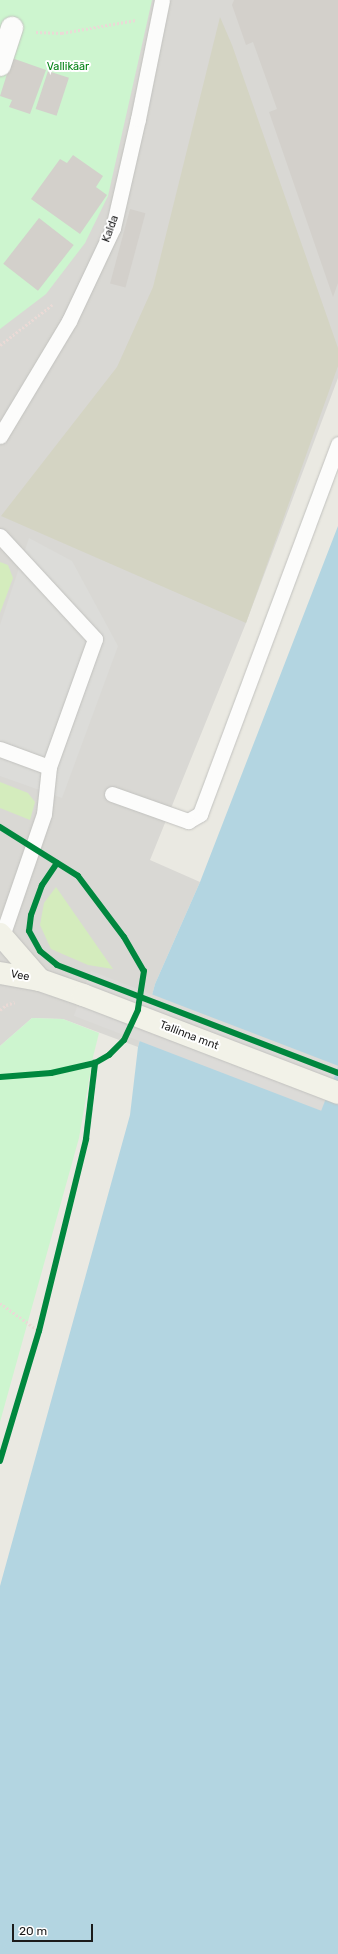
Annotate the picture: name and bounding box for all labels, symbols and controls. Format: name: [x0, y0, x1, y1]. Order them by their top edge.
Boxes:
park label: Vallikäär: [47, 60, 89, 74]
street label: Kalda: [100, 214, 122, 244]
street label: Vee: [10, 968, 30, 984]
street label: Tallinna mnt: [158, 1019, 220, 1053]
scale bar: [14, 1916, 95, 1942]
text: 20 m: [19, 1924, 47, 1938]

